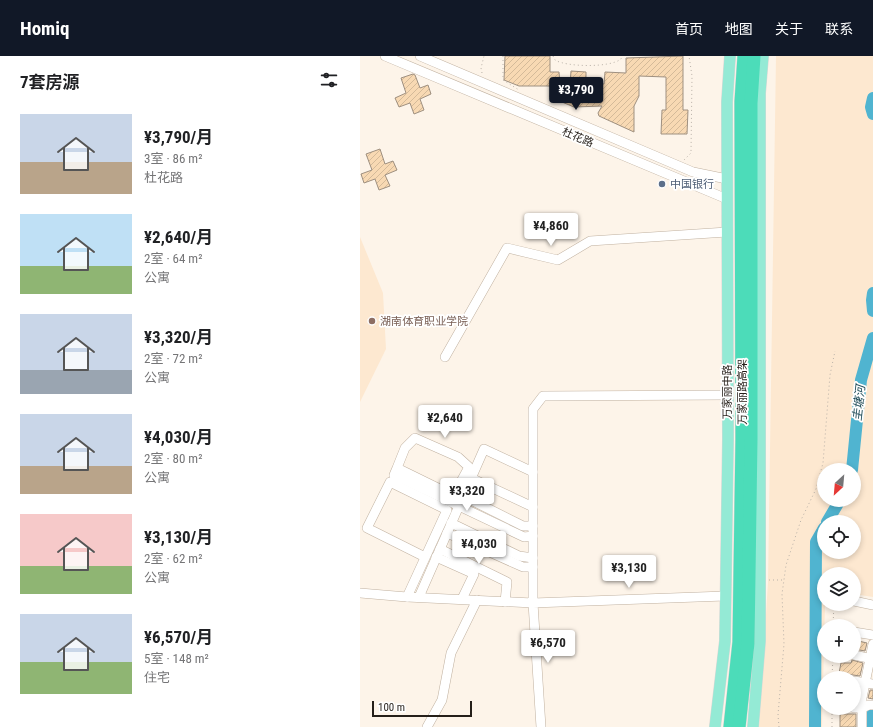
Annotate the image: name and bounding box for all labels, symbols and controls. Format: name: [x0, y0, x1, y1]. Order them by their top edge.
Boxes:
text: Homiq: [20, 17, 69, 40]
text: 首页: [675, 21, 703, 37]
text: 地图: [725, 21, 753, 37]
text: 关于: [775, 21, 803, 37]
text: 联系: [825, 21, 853, 37]
icon: filters: [318, 69, 340, 91]
text: 7套房源: [20, 72, 80, 92]
pin: ¥3,790: [543, 77, 609, 111]
text: ¥3,790: [558, 82, 594, 97]
street label: 杜花路: [560, 125, 596, 150]
text: ¥3,790/月: [144, 127, 213, 147]
icon: home: [52, 130, 100, 178]
text: 3室 · 86 m²: [144, 151, 202, 166]
text: 杜花路: [144, 170, 183, 185]
place label: 中国银行: [670, 178, 714, 191]
marker: 中国银行: [657, 179, 667, 189]
pin: ¥4,860: [518, 213, 584, 247]
text: ¥4,860: [533, 218, 569, 233]
text: ¥2,640/月: [144, 227, 213, 247]
icon: home: [52, 230, 100, 278]
text: 2室 · 64 m²: [144, 251, 202, 266]
text: 公寓: [144, 270, 170, 285]
place label: 湖南体育职业学院: [380, 315, 468, 328]
marker: 湖南体育职业学院: [367, 316, 377, 326]
text: ¥3,320/月: [144, 327, 213, 347]
icon: home: [52, 330, 100, 378]
text: 2室 · 72 m²: [144, 351, 202, 366]
street label: 万家丽路高架: [736, 359, 749, 425]
street label: 万家丽中路: [721, 365, 734, 420]
text: 公寓: [144, 370, 170, 385]
water label: 圭塘河: [850, 382, 868, 422]
pin: ¥2,640: [412, 405, 478, 439]
text: ¥2,640: [427, 410, 463, 425]
text: ¥4,030/月: [144, 427, 213, 447]
icon: home: [52, 430, 100, 478]
text: 2室 · 80 m²: [144, 451, 202, 466]
north arrow: [817, 463, 861, 507]
map controls: [817, 463, 861, 715]
text: 公寓: [144, 470, 170, 485]
pin: ¥3,320: [434, 478, 500, 512]
text: ¥3,320: [449, 483, 485, 498]
button: locate: [817, 515, 861, 559]
text: ¥3,130/月: [144, 527, 213, 547]
icon: home: [52, 530, 100, 578]
pin: ¥4,030: [446, 531, 512, 565]
text: ¥4,030: [461, 536, 497, 551]
text: 2室 · 62 m²: [144, 551, 202, 566]
pin: ¥3,130: [596, 555, 662, 589]
text: ¥3,130: [611, 560, 647, 575]
button: layers: [817, 567, 861, 611]
text: 公寓: [144, 570, 170, 585]
button: +: [817, 619, 861, 663]
text: ¥6,570/月: [144, 627, 213, 647]
icon: home: [52, 630, 100, 678]
pin: ¥6,570: [515, 630, 581, 664]
text: ¥6,570: [530, 635, 566, 650]
text: 5室 · 148 m²: [144, 651, 209, 666]
text: 住宅: [144, 670, 170, 685]
button: −: [817, 671, 861, 715]
scale bar: [372, 699, 472, 718]
text: 100 m: [378, 701, 405, 714]

